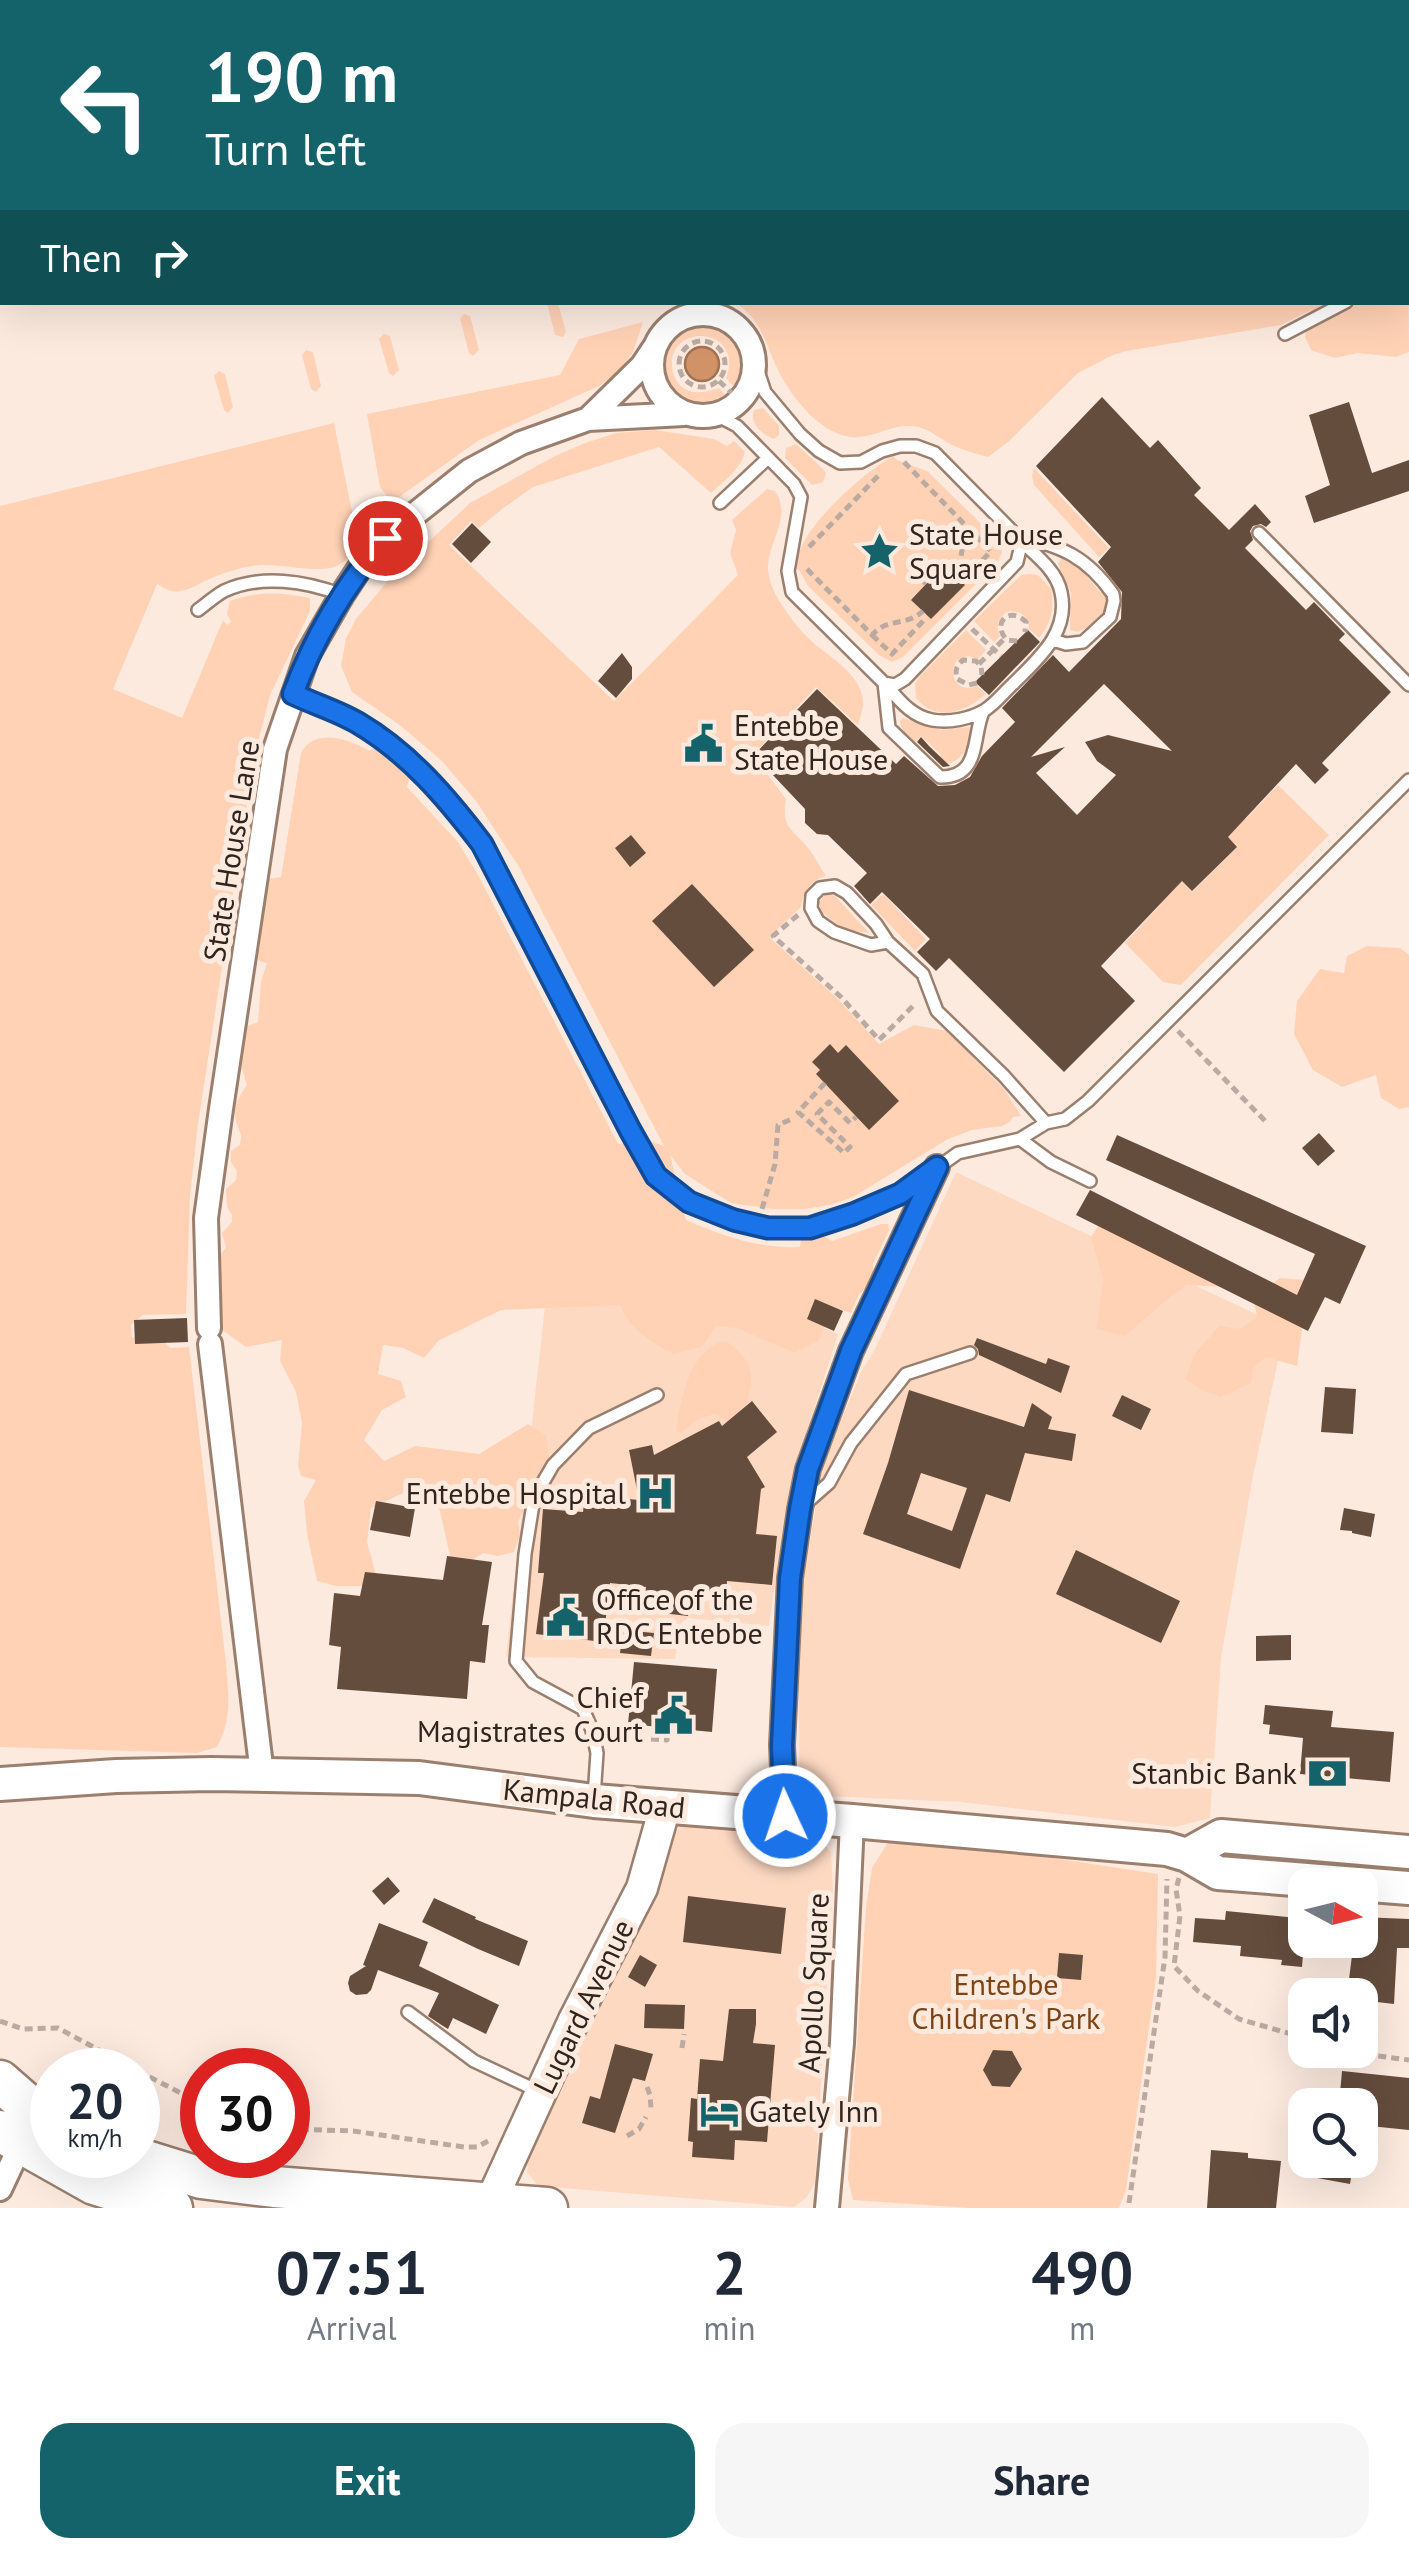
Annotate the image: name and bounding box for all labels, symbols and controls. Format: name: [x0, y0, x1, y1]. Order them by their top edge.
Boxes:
text: 190 m: [205, 31, 398, 121]
icon: left: [40, 40, 170, 170]
text: Turn left: [205, 119, 366, 177]
icon: right: [142, 230, 197, 285]
text: Then: [40, 233, 122, 282]
pin: [343, 496, 428, 581]
icon: arrive: [358, 511, 413, 566]
place label: State House Square: [909, 514, 1063, 587]
place icon: State House Square: [858, 531, 900, 573]
place label: Entebbe State House: [734, 705, 888, 778]
public building icon: Entebbe State House: [683, 722, 725, 764]
street label: State House Lane: [194, 737, 267, 964]
place label: Entebbe Hospital: [406, 1473, 626, 1512]
hospital icon: Entebbe Hospital: [635, 1473, 677, 1515]
place label: Office of the RDC Entebbe: [596, 1579, 763, 1652]
public building icon: Office of the RDC Entebbe: [545, 1596, 587, 1638]
place label: Chief Magistrates Court: [417, 1677, 644, 1750]
public building icon: Chief Magistrates Court: [652, 1694, 694, 1736]
place label: Stanbic Bank: [1131, 1753, 1298, 1792]
bank icon: Stanbic Bank: [1306, 1753, 1348, 1795]
position arrow: [733, 1764, 837, 1868]
street label: Kampala Road: [501, 1769, 687, 1826]
north arrow: [1288, 1868, 1378, 1958]
map controls: [1288, 1868, 1378, 2178]
street label: Apollo Square: [788, 1892, 837, 2074]
street label: Lugard Avenue: [524, 1913, 642, 2100]
park label: Entebbe Children's Park: [912, 1964, 1101, 2037]
button: sound: [1288, 1978, 1378, 2068]
speed limit sign: 30: [180, 2048, 310, 2178]
text: 20: [67, 2068, 123, 2133]
button: search: [1288, 2088, 1378, 2178]
hotel icon: Gately Inn: [698, 2091, 740, 2133]
place label: Gately Inn: [749, 2091, 879, 2130]
text: km/h: [68, 2122, 122, 2154]
text: 07:51: [276, 2233, 428, 2311]
text: 2: [713, 2233, 747, 2311]
text: 490: [1031, 2233, 1133, 2311]
text: Arrival: [307, 2307, 397, 2349]
text: min: [704, 2307, 756, 2349]
text: m: [1069, 2307, 1095, 2349]
button: Exit: [40, 2423, 695, 2538]
button: Share: [715, 2423, 1369, 2538]

